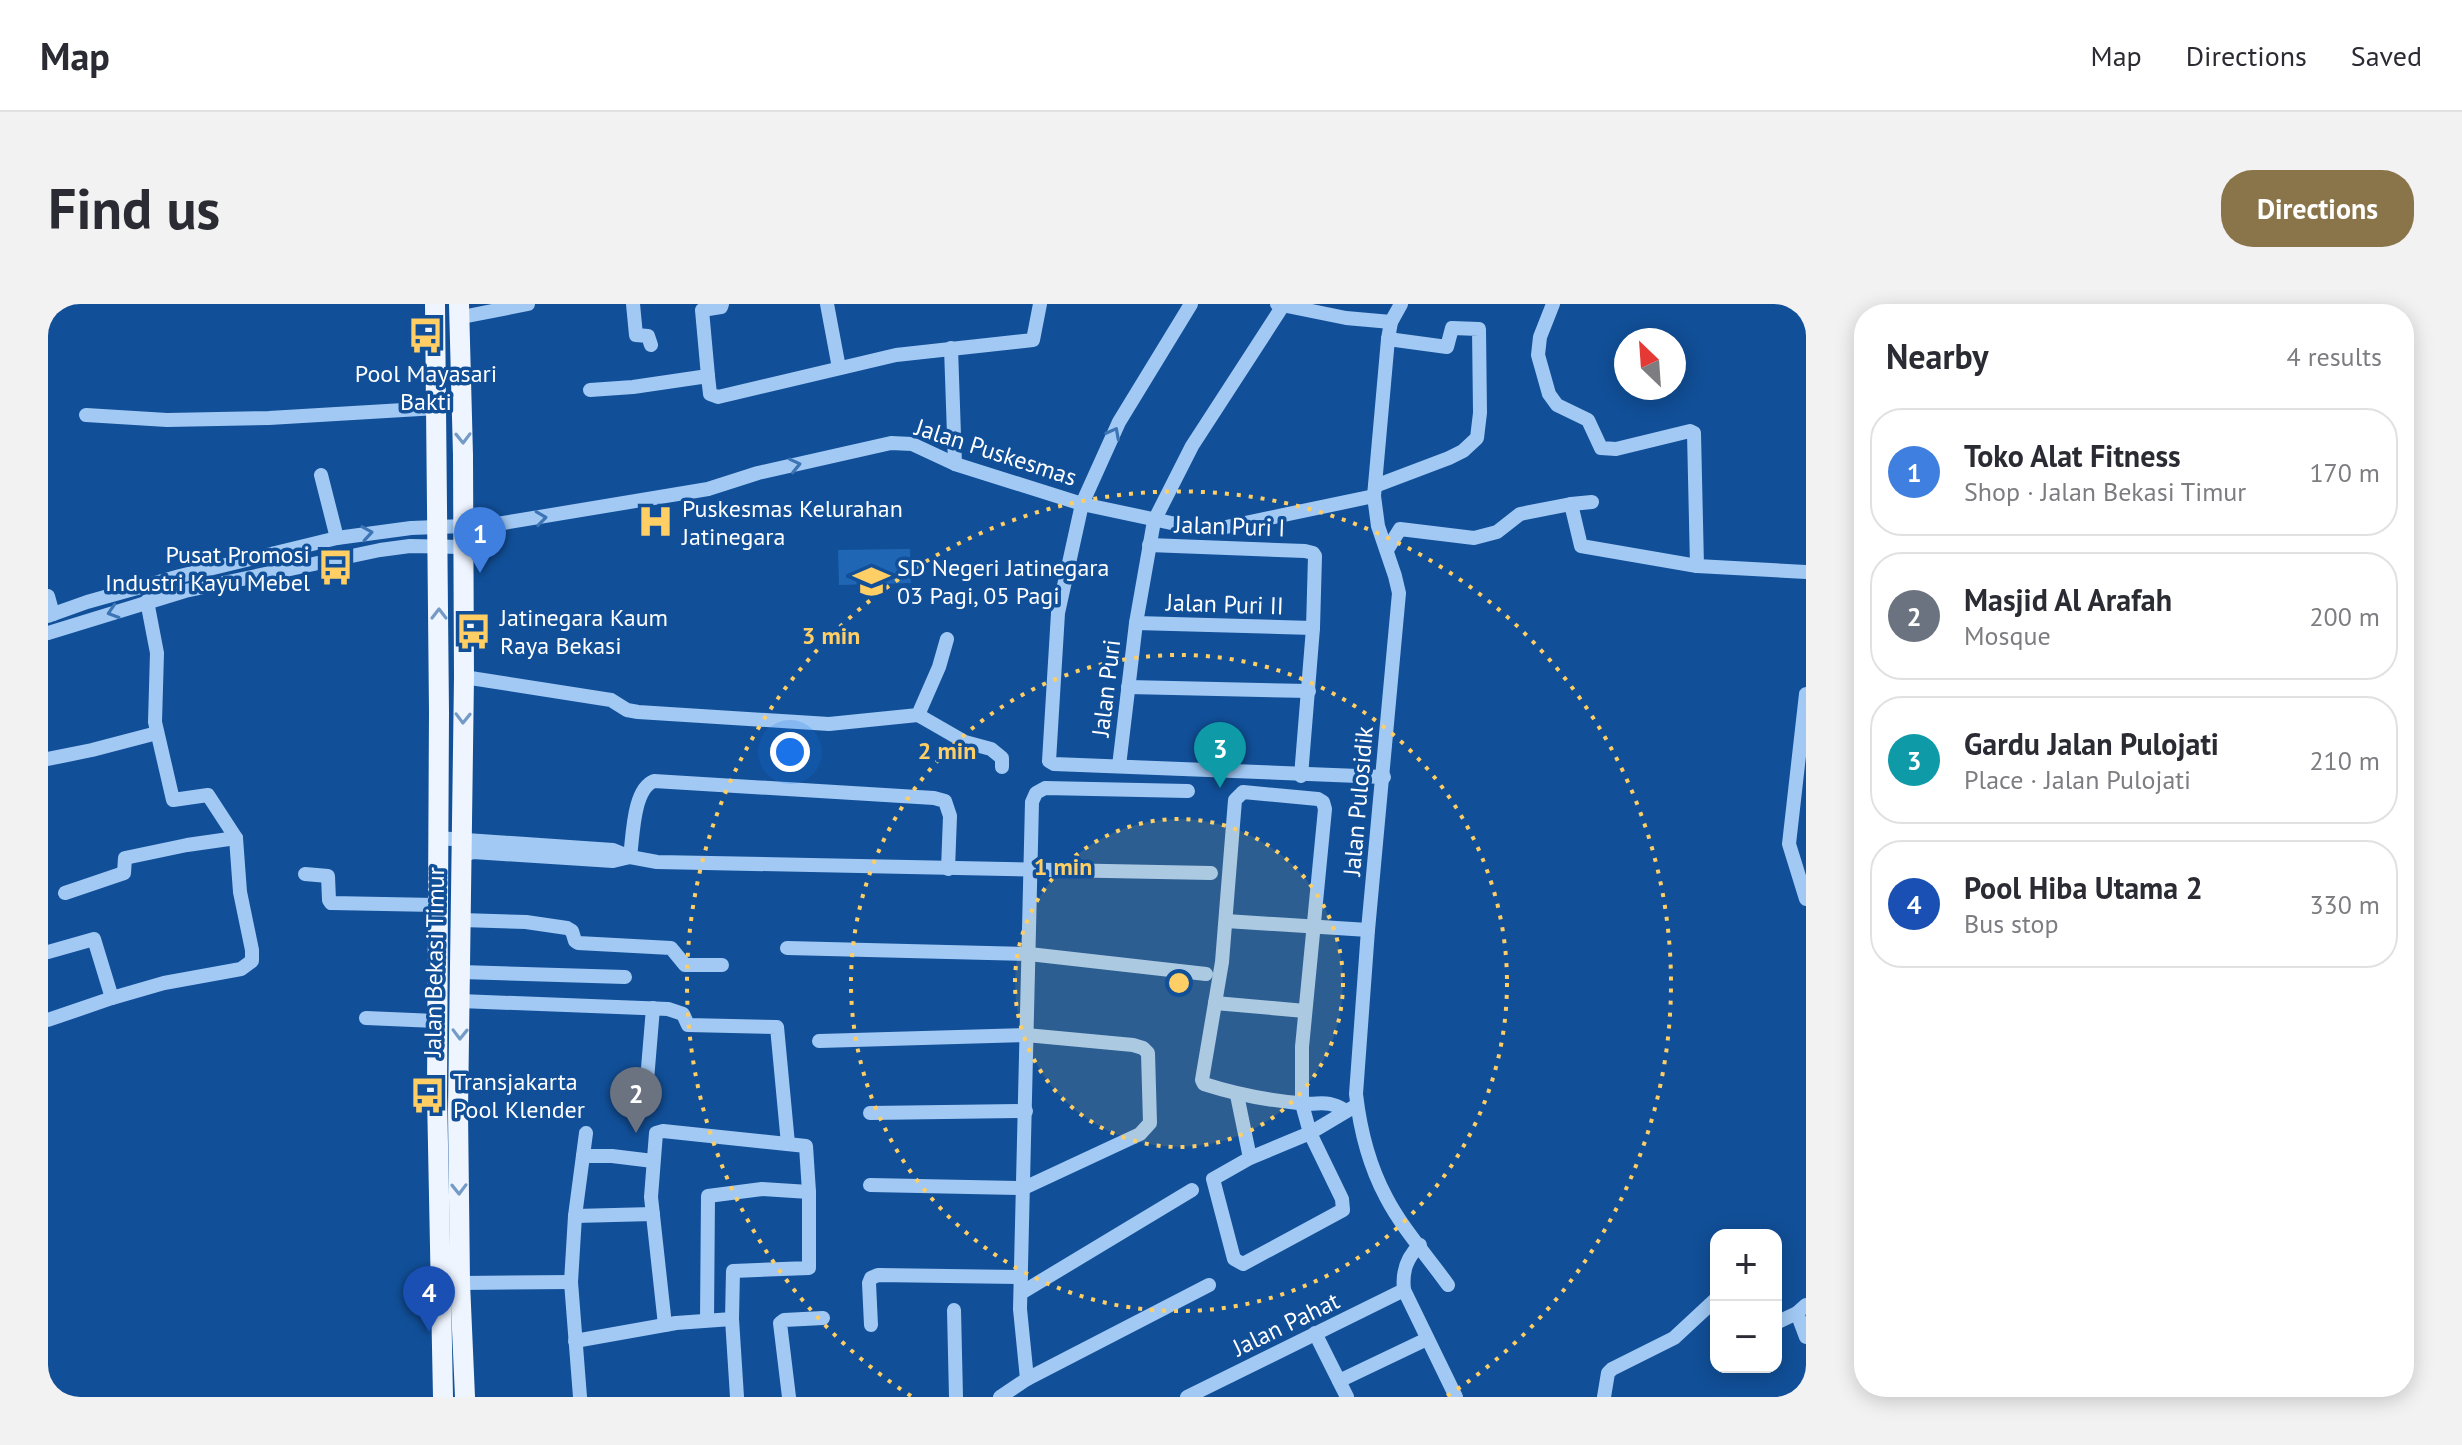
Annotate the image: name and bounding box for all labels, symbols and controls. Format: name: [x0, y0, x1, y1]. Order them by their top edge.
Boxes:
text: Map: [40, 31, 110, 80]
text: Map: [2091, 37, 2142, 74]
text: Directions: [2186, 37, 2307, 74]
text: Saved: [2351, 37, 2422, 74]
button: Directions: [2221, 170, 2414, 247]
text: Find us: [48, 172, 220, 244]
bus stop icon: Pool Mayasari Bakti: [407, 317, 445, 355]
north arrow: [1614, 328, 1686, 400]
text: Nearby: [1886, 334, 1988, 378]
text: 4 results: [2287, 340, 2382, 373]
place label: Pool Mayasari Bakti: [355, 358, 497, 417]
street label: Jalan Puskesmas: [910, 411, 1081, 493]
one-way arrow: [1104, 426, 1119, 441]
one-way arrow: [454, 432, 472, 445]
text: Toko Alat Fitness: [1964, 436, 2181, 475]
text: 1: [1907, 456, 1921, 489]
text: 170 m: [2309, 456, 2380, 489]
one-way arrow: [787, 457, 801, 474]
text: Shop · Jalan Bekasi Timur: [1964, 475, 2246, 508]
place label: Puskesmas Kelurahan Jatinegara: [681, 493, 903, 552]
hospital icon: Puskesmas Kelurahan Jatinegara: [637, 503, 675, 541]
pin: 1: [454, 507, 506, 573]
street label: Jalan Puri I: [1173, 509, 1286, 543]
one-way arrow: [534, 510, 548, 527]
one-way arrow: [360, 525, 374, 542]
place label: Pusat Promosi Industri Kayu Mebel: [105, 539, 310, 598]
bus stop icon: Pusat Promosi Industri Kayu Mebel: [317, 549, 355, 587]
place label: SD Negeri Jatinegara 03 Pagi, 05 Pagi: [897, 552, 1109, 611]
school or university icon: SD Negeri Jatinegara 03 Pagi, 05 Pagi: [852, 562, 890, 600]
text: Masjid Al Arafah: [1964, 580, 2172, 619]
street label: Jalan Puri II: [1165, 586, 1284, 622]
text: 2: [1907, 600, 1921, 633]
text: 200 m: [2309, 600, 2380, 633]
place label: Jatinegara Kaum Raya Bekasi: [499, 602, 668, 661]
one-way arrow: [107, 603, 120, 619]
one-way arrow: [430, 607, 448, 620]
bus stop icon: Jatinegara Kaum Raya Bekasi: [455, 612, 493, 650]
text: Mosque: [1964, 619, 2051, 652]
text: 3 min: [802, 620, 860, 651]
street label: Jalan Puri: [1085, 638, 1127, 739]
one-way arrow: [454, 712, 472, 725]
pin: 3: [1194, 722, 1246, 788]
street label: Jalan Pulosidik: [1336, 724, 1380, 878]
text: Gardu Jalan Pulojati: [1964, 724, 2219, 763]
your location: [770, 732, 810, 772]
text: 2 min: [918, 735, 976, 766]
text: 3: [1907, 744, 1921, 777]
text: 210 m: [2309, 744, 2380, 777]
text: Place · Jalan Pulojati: [1964, 763, 2191, 796]
text: 1 min: [1034, 851, 1092, 882]
street label: Jalan Bekasi Timur: [417, 867, 451, 1058]
text: Pool Hiba Utama 2: [1964, 868, 2203, 907]
text: 4: [1907, 888, 1921, 921]
text: 330 m: [2309, 888, 2380, 921]
text: Bus stop: [1964, 907, 2059, 940]
centre of rings: [1165, 969, 1193, 997]
one-way arrow: [451, 1028, 469, 1041]
place label: Transjakarta Pool Klender: [453, 1066, 585, 1125]
pin: 2: [610, 1067, 662, 1133]
bus stop icon: Transjakarta Pool Klender: [408, 1076, 446, 1114]
one-way arrow: [450, 1183, 468, 1196]
map controls: [1710, 1229, 1782, 1373]
button: +: [1710, 1229, 1782, 1301]
pin: 4: [403, 1266, 455, 1332]
street label: Jalan Pahat: [1227, 1285, 1344, 1364]
button: −: [1710, 1301, 1782, 1373]

